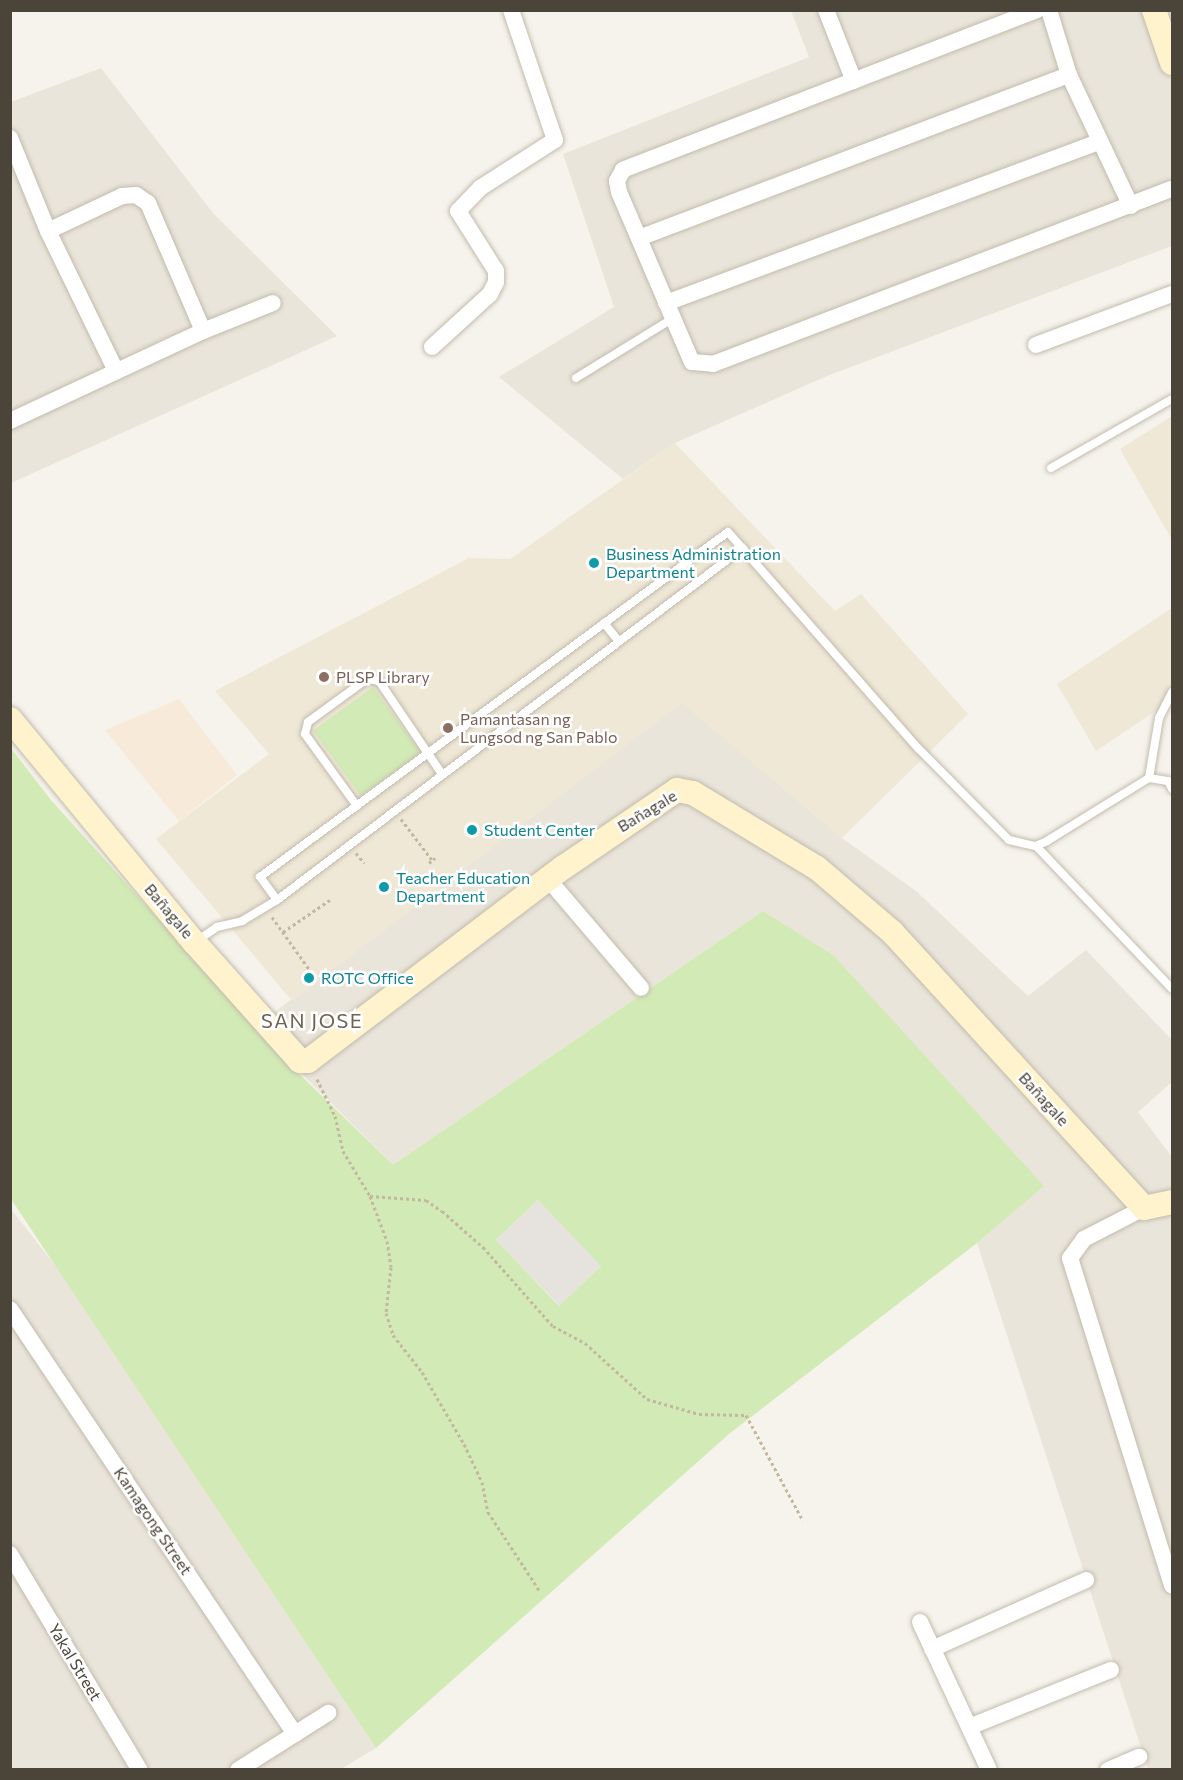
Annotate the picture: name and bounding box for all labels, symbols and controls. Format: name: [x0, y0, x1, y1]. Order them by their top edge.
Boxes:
place label: Business Administration Department: [606, 544, 781, 582]
marker: Business Administration Department: [587, 556, 601, 570]
place label: PLSP Library: [336, 667, 430, 687]
marker: PLSP Library: [317, 670, 331, 684]
place label: Pamantasan ng Lungsod ng San Pablo: [460, 709, 617, 747]
marker: Pamantasan ng Lungsod ng San Pablo: [441, 721, 455, 735]
street label: Bañagale: [614, 786, 680, 836]
place label: Student Center: [484, 820, 595, 840]
marker: Student Center: [465, 823, 479, 837]
place label: Teacher Education Department: [396, 868, 530, 906]
street label: Bañagale: [141, 880, 197, 942]
marker: Teacher Education Department: [377, 880, 391, 894]
place label: ROTC Office: [321, 968, 414, 988]
marker: ROTC Office: [302, 971, 316, 985]
district label: SAN JOSE: [261, 1008, 363, 1032]
street label: Bañagale: [1015, 1068, 1073, 1130]
street label: Kamagong Street: [110, 1464, 196, 1578]
street label: Yakal Street: [44, 1620, 106, 1704]

